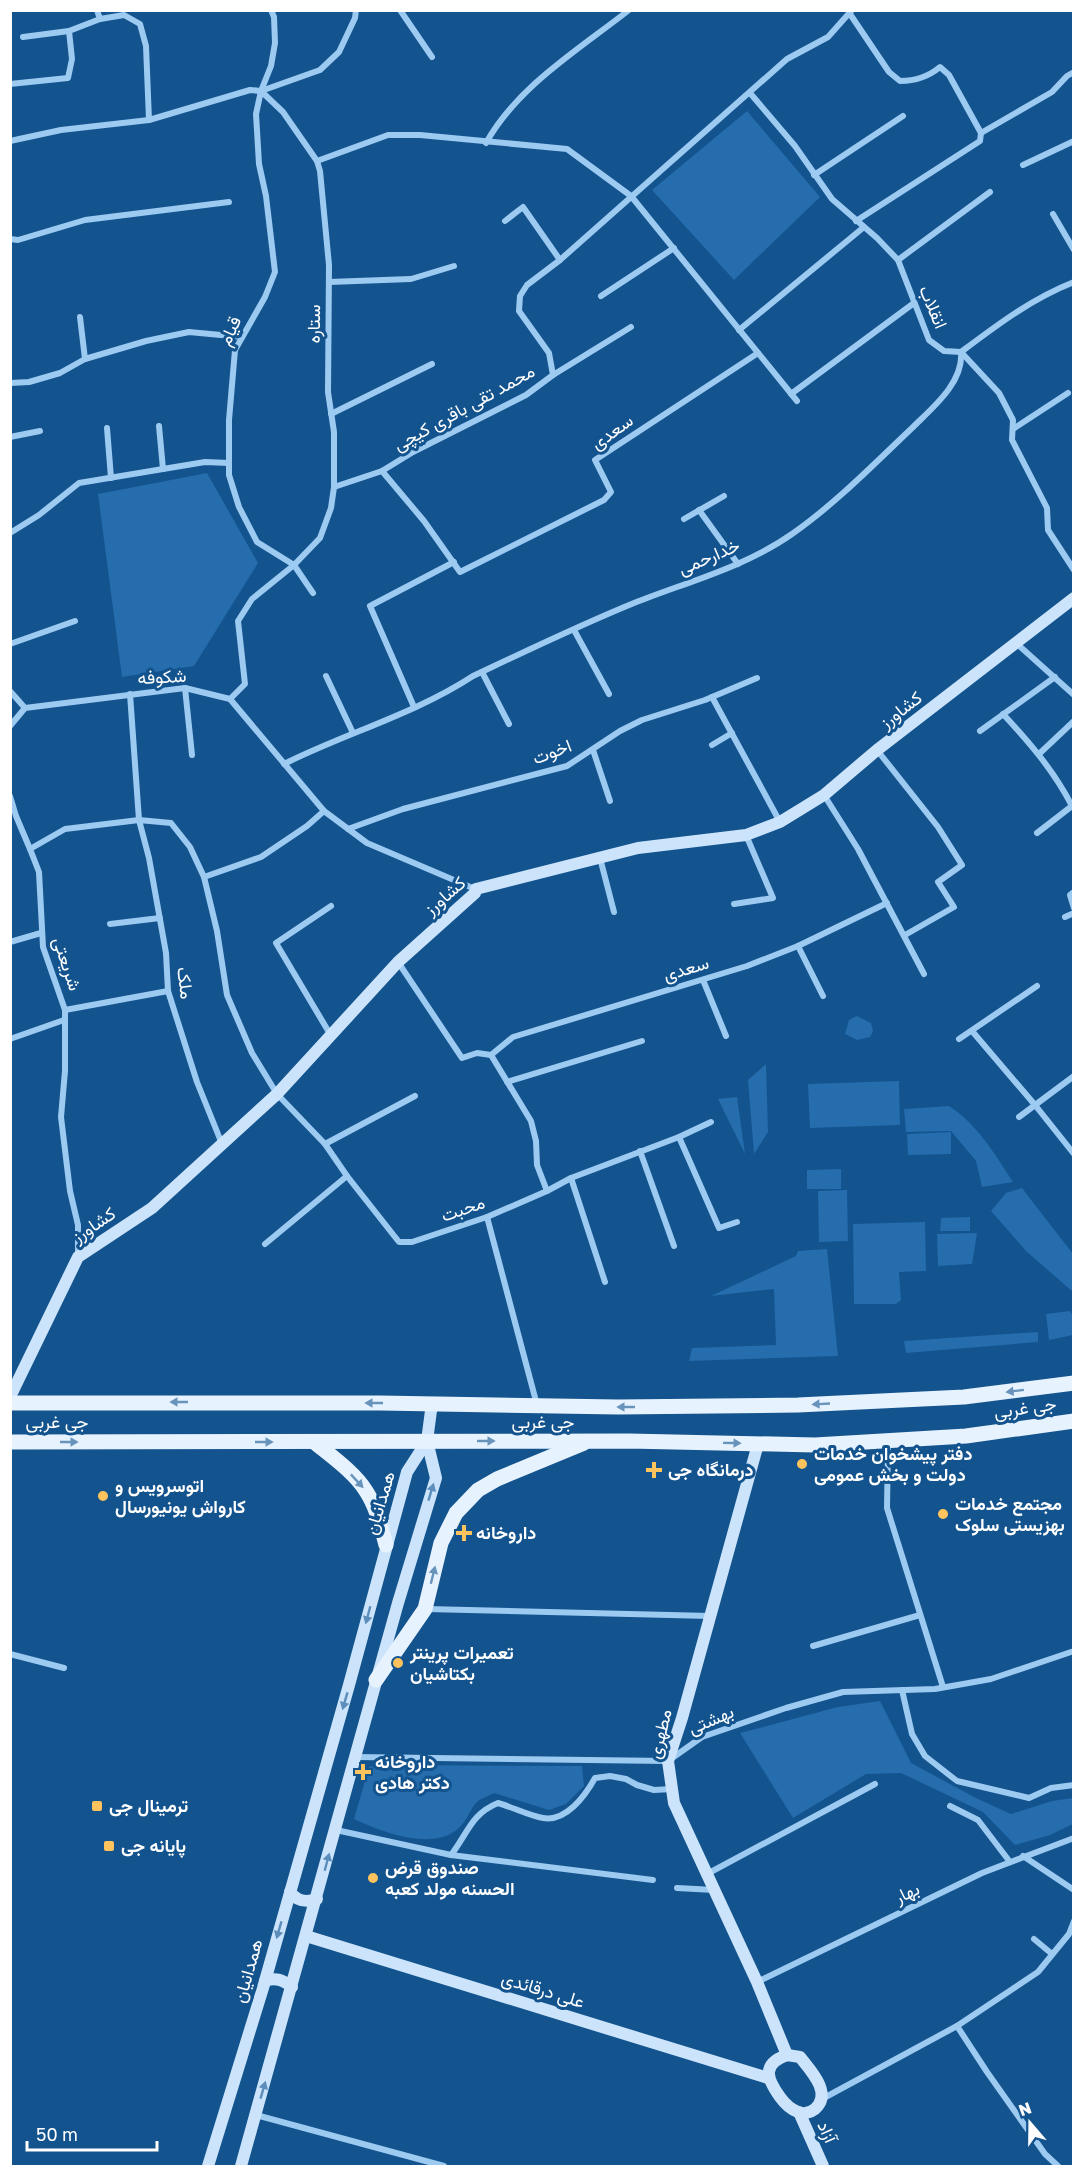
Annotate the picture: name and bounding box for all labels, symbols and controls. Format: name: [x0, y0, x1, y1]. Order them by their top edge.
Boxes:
street label: انقلاب: [915, 282, 953, 332]
street label: ستاره: [302, 304, 325, 344]
street label: قیام: [213, 312, 247, 350]
street label: محمد تقی باقری کیچی: [389, 359, 539, 457]
street label: سعدی: [586, 409, 637, 455]
street label: خدارحمی: [674, 533, 743, 580]
street label: شکوفه: [137, 664, 187, 689]
street label: کشاورز: [874, 686, 927, 734]
street label: اخوت: [529, 734, 575, 769]
street label: کشاورز: [418, 871, 470, 921]
street label: شریعتی: [48, 934, 87, 994]
street label: سعدی: [660, 951, 712, 986]
street label: ملک: [173, 966, 199, 1000]
street label: محبت: [438, 1190, 487, 1226]
street label: کشاورز: [67, 1202, 120, 1248]
one-way arrow: [1006, 1386, 1025, 1395]
street label: جی غربی: [992, 1392, 1058, 1423]
one-way arrow: [169, 1397, 188, 1407]
one-way arrow: [364, 1398, 383, 1408]
one-way arrow: [812, 1400, 831, 1409]
one-way arrow: [617, 1402, 636, 1412]
street label: جی غربی: [26, 1410, 88, 1433]
street label: جی غربی: [512, 1410, 574, 1433]
one-way arrow: [476, 1436, 495, 1446]
one-way arrow: [59, 1437, 78, 1447]
one-way arrow: [254, 1437, 273, 1447]
one-way arrow: [722, 1439, 741, 1448]
place label: دفتر پیشخوان خدمات دولت و بخش عمومی: [814, 1442, 973, 1486]
marker: دفتر پیشخوان خدمات دولت و بخش عمومی: [795, 1457, 809, 1471]
place label: درمانگاه جی: [668, 1458, 754, 1481]
marker: درمانگاه جی: [645, 1461, 663, 1479]
street label: همدانیان: [359, 1468, 399, 1537]
one-way arrow: [350, 1473, 364, 1488]
place label: اتوسرویس و کارواش یونیورسال: [115, 1474, 246, 1518]
one-way arrow: [427, 1483, 436, 1501]
marker: اتوسرویس و کارواش یونیورسال: [96, 1489, 110, 1503]
place label: مجتمع خدمات بهزیستی سلوک: [955, 1492, 1065, 1536]
marker: مجتمع خدمات بهزیستی سلوک: [936, 1507, 950, 1521]
place label: داروخانه: [476, 1521, 536, 1544]
marker: داروخانه: [457, 1526, 471, 1540]
one-way arrow: [429, 1565, 439, 1584]
one-way arrow: [362, 1606, 372, 1624]
place label: تعمیرات پرینتر بکتاشیان: [409, 1641, 514, 1685]
marker: تعمیرات پرینتر بکتاشیان: [391, 1656, 405, 1670]
one-way arrow: [340, 1692, 349, 1710]
street label: بهشتی: [684, 1700, 737, 1739]
street label: مطهری: [642, 1707, 677, 1761]
place label: داروخانه دکتر هادی: [375, 1750, 450, 1794]
marker: داروخانه دکتر هادی: [356, 1765, 370, 1779]
place label: ترمینال جی: [109, 1794, 189, 1817]
marker: ترمینال جی: [90, 1799, 104, 1813]
place label: پایانه جی: [121, 1834, 186, 1858]
marker: پایانه جی: [102, 1839, 116, 1853]
one-way arrow: [323, 1853, 332, 1871]
place label: صندوق قرض الحسنه مولد کعبه: [385, 1856, 515, 1900]
marker: صندوق قرض الحسنه مولد کعبه: [366, 1871, 380, 1885]
street label: بهار: [890, 1877, 923, 1909]
one-way arrow: [274, 1921, 283, 1939]
street label: همدانیان: [227, 1936, 267, 2005]
street label: علی درقائدی: [499, 1966, 587, 2013]
one-way arrow: [259, 2081, 268, 2099]
north arrow: [1000, 2093, 1060, 2153]
text: N: [1016, 2097, 1034, 2120]
scale bar: [27, 2114, 158, 2152]
street label: آزاد: [812, 2117, 843, 2148]
text: 50 m: [36, 2123, 78, 2145]

